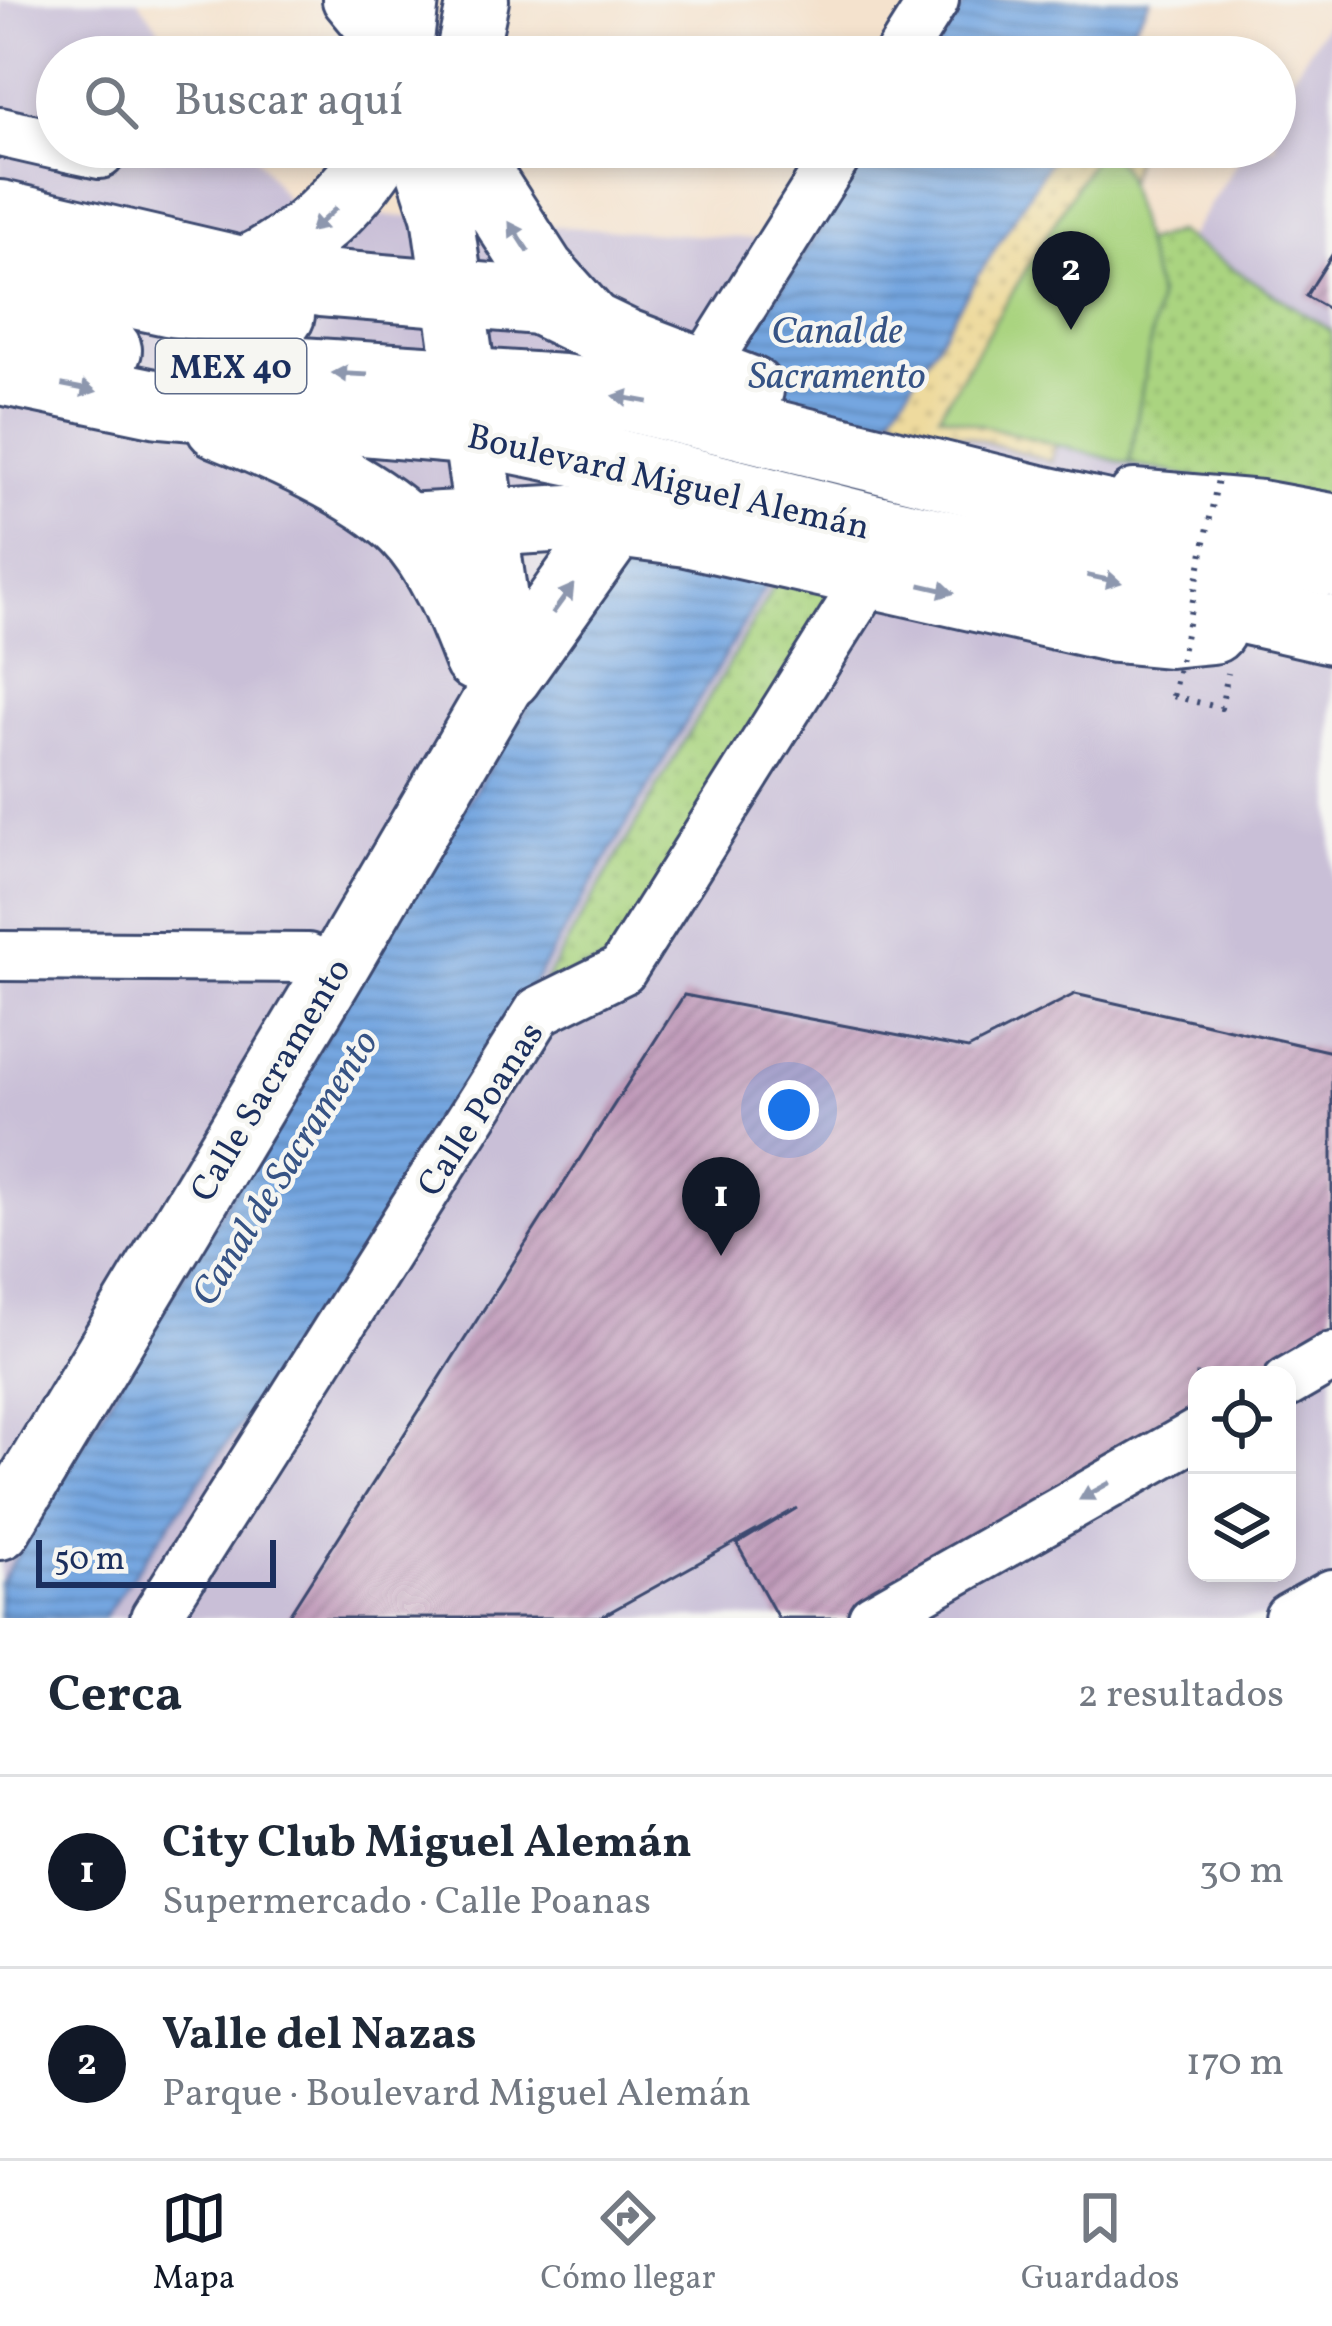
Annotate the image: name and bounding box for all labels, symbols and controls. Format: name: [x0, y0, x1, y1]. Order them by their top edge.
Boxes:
search box: [36, 36, 1296, 168]
icon: search: [78, 69, 144, 135]
text: Buscar aquí: [174, 71, 403, 134]
one-way arrow: [309, 206, 338, 233]
one-way arrow: [508, 220, 530, 253]
pin: 2: [1032, 231, 1110, 330]
water label: Canal de Sacramento: [748, 306, 926, 405]
road number: MEX 40: [156, 339, 306, 393]
one-way arrow: [330, 364, 368, 383]
one-way arrow: [61, 379, 99, 398]
one-way arrow: [611, 390, 649, 408]
street label: Boulevard Miguel Alemán: [462, 413, 874, 555]
one-way arrow: [1085, 570, 1123, 589]
one-way arrow: [918, 581, 956, 600]
one-way arrow: [550, 583, 574, 615]
street label: Calle Sacramento: [180, 950, 365, 1212]
street label: Calle Poanas: [407, 1013, 558, 1207]
water label: Canal de Sacramento: [180, 1021, 393, 1317]
your location: [759, 1080, 819, 1140]
pin: 1: [682, 1157, 760, 1256]
map controls: [1188, 1366, 1296, 1582]
button: locate: [1188, 1366, 1296, 1474]
button: layers: [1188, 1474, 1296, 1582]
one-way arrow: [1078, 1480, 1112, 1501]
scale bar: [36, 1534, 276, 1587]
text: 50 m: [54, 1538, 125, 1584]
text: Cerca: [48, 1661, 183, 1732]
text: 2 resultados: [1078, 1669, 1284, 1723]
text: City Club Miguel Alemán: [162, 1813, 692, 1876]
text: 1: [79, 1845, 95, 1899]
text: 30 m: [1199, 1845, 1284, 1899]
text: Supermercado · Calle Poanas: [162, 1876, 651, 1930]
text: Valle del Nazas: [162, 2005, 477, 2068]
text: 2: [77, 2037, 97, 2091]
text: 170 m: [1186, 2037, 1284, 2091]
text: Parque · Boulevard Miguel Alemán: [162, 2068, 751, 2122]
tab: Mapa: [153, 2185, 235, 2303]
tab: Cómo llegar: [541, 2185, 716, 2303]
tab: Guardados: [1021, 2185, 1179, 2303]

